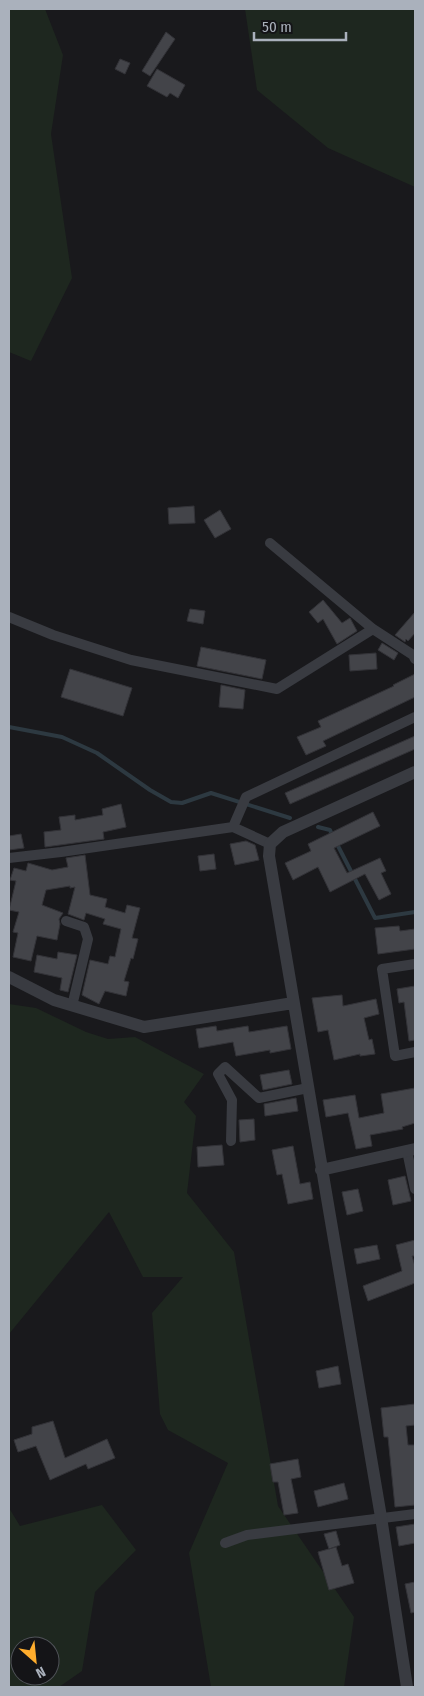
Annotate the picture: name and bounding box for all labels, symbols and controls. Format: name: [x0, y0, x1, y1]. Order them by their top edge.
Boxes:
scale bar: [254, 10, 346, 42]
text: 50 m: [262, 18, 292, 36]
north arrow: [10, 1636, 60, 1686]
text: N: [33, 1663, 48, 1682]

